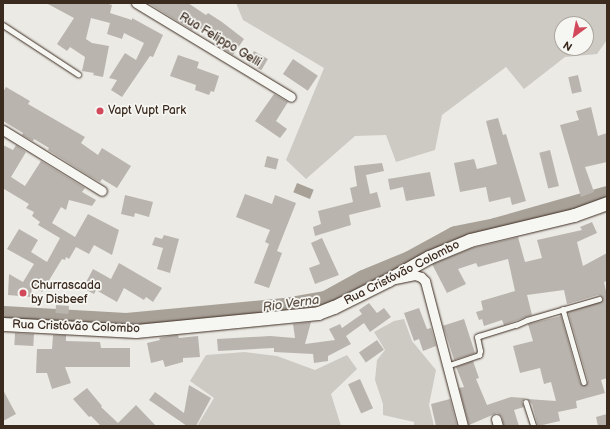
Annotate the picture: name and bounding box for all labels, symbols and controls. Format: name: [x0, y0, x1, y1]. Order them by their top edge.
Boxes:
street label: Rua Felippo Gelli: [176, 10, 264, 70]
north arrow: [554, 16, 594, 56]
text: N: [561, 38, 575, 53]
place label: Vapt Vupt Park: [108, 104, 186, 118]
marker: Vapt Vupt Park: [95, 106, 105, 116]
street label: Rua Cristóvão Colombo: [342, 238, 462, 308]
place label: Churrascada by Disbeef: [31, 279, 101, 307]
marker: Churrascada by Disbeef: [18, 288, 28, 298]
water label: Rio Verna: [262, 292, 320, 316]
street label: Rua Cristóvão Colombo: [12, 318, 140, 336]

